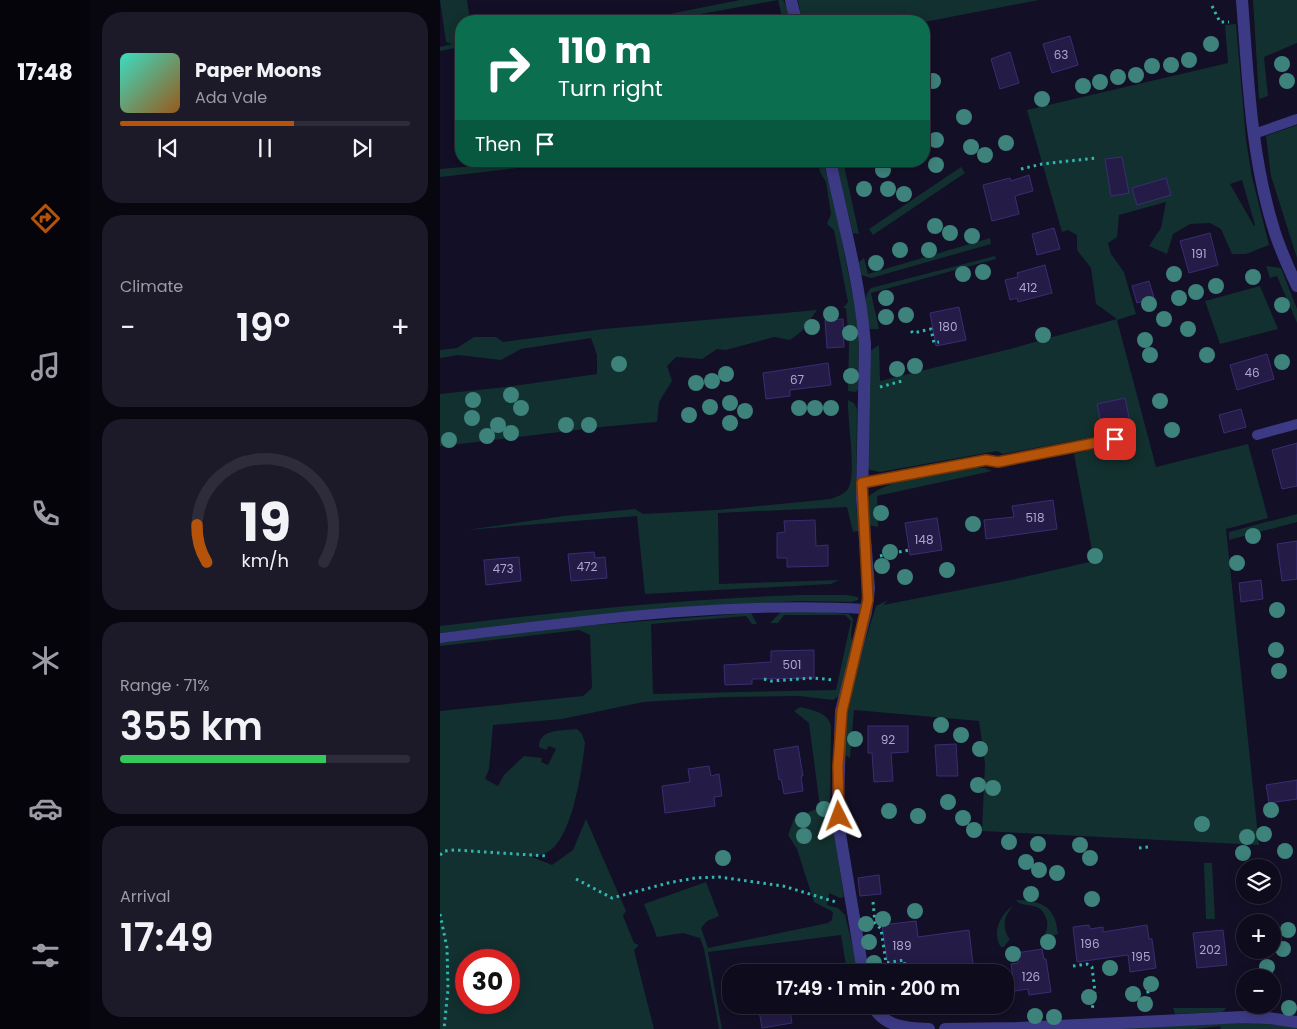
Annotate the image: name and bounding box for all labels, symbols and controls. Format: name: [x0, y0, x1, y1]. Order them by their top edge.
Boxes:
text: 110 m: [558, 26, 652, 75]
icon: right: [475, 35, 540, 100]
house number: 63: [1054, 46, 1068, 63]
text: 17:48: [17, 57, 73, 88]
text: Paper Moons: [195, 57, 322, 84]
text: Turn right: [558, 73, 663, 104]
text: Ada Vale: [195, 86, 267, 109]
icon: arrive: [531, 130, 559, 158]
text: Then: [475, 131, 521, 158]
icon: previous: [154, 134, 182, 162]
icon: pause: [251, 134, 279, 162]
icon: next: [348, 134, 376, 162]
icon: directions: [28, 201, 63, 236]
house number: 191: [1191, 245, 1207, 262]
text: Climate: [120, 275, 183, 298]
house number: 412: [1019, 279, 1037, 296]
text: 19°: [236, 301, 290, 354]
text: −: [120, 308, 135, 347]
text: +: [391, 308, 410, 347]
house number: 180: [939, 318, 957, 335]
icon: music: [28, 349, 63, 384]
house number: 46: [1244, 364, 1260, 381]
house number: 67: [790, 371, 805, 388]
pin: [1094, 418, 1136, 460]
icon: arrive: [1101, 425, 1129, 453]
text: 19: [239, 486, 291, 559]
icon: phone: [28, 496, 63, 531]
house number: 518: [1026, 509, 1044, 526]
house number: 148: [915, 531, 933, 548]
text: km/h: [241, 548, 289, 573]
house number: 472: [576, 558, 598, 575]
house number: 473: [492, 560, 514, 577]
icon: climate: [28, 643, 63, 678]
house number: 501: [783, 656, 801, 673]
text: Range · 71%: [120, 674, 209, 697]
text: 355 km: [120, 700, 263, 753]
house number: 92: [881, 731, 895, 748]
position arrow: [812, 789, 864, 841]
icon: car: [28, 791, 63, 826]
map controls: [1236, 859, 1281, 1014]
button: layers: [1236, 859, 1281, 904]
text: Arrival: [120, 885, 170, 908]
text: 17:49: [120, 911, 213, 964]
button: +: [1236, 914, 1281, 959]
house number: 196: [1080, 935, 1100, 952]
house number: 189: [893, 937, 911, 954]
icon: filters: [28, 938, 63, 973]
house number: 202: [1199, 941, 1221, 958]
house number: 195: [1132, 948, 1150, 965]
speed limit sign: 30: [455, 949, 520, 1014]
house number: 126: [1022, 968, 1040, 985]
button: −: [1236, 969, 1281, 1014]
text: 17:49 · 1 min · 200 m: [776, 975, 960, 1002]

